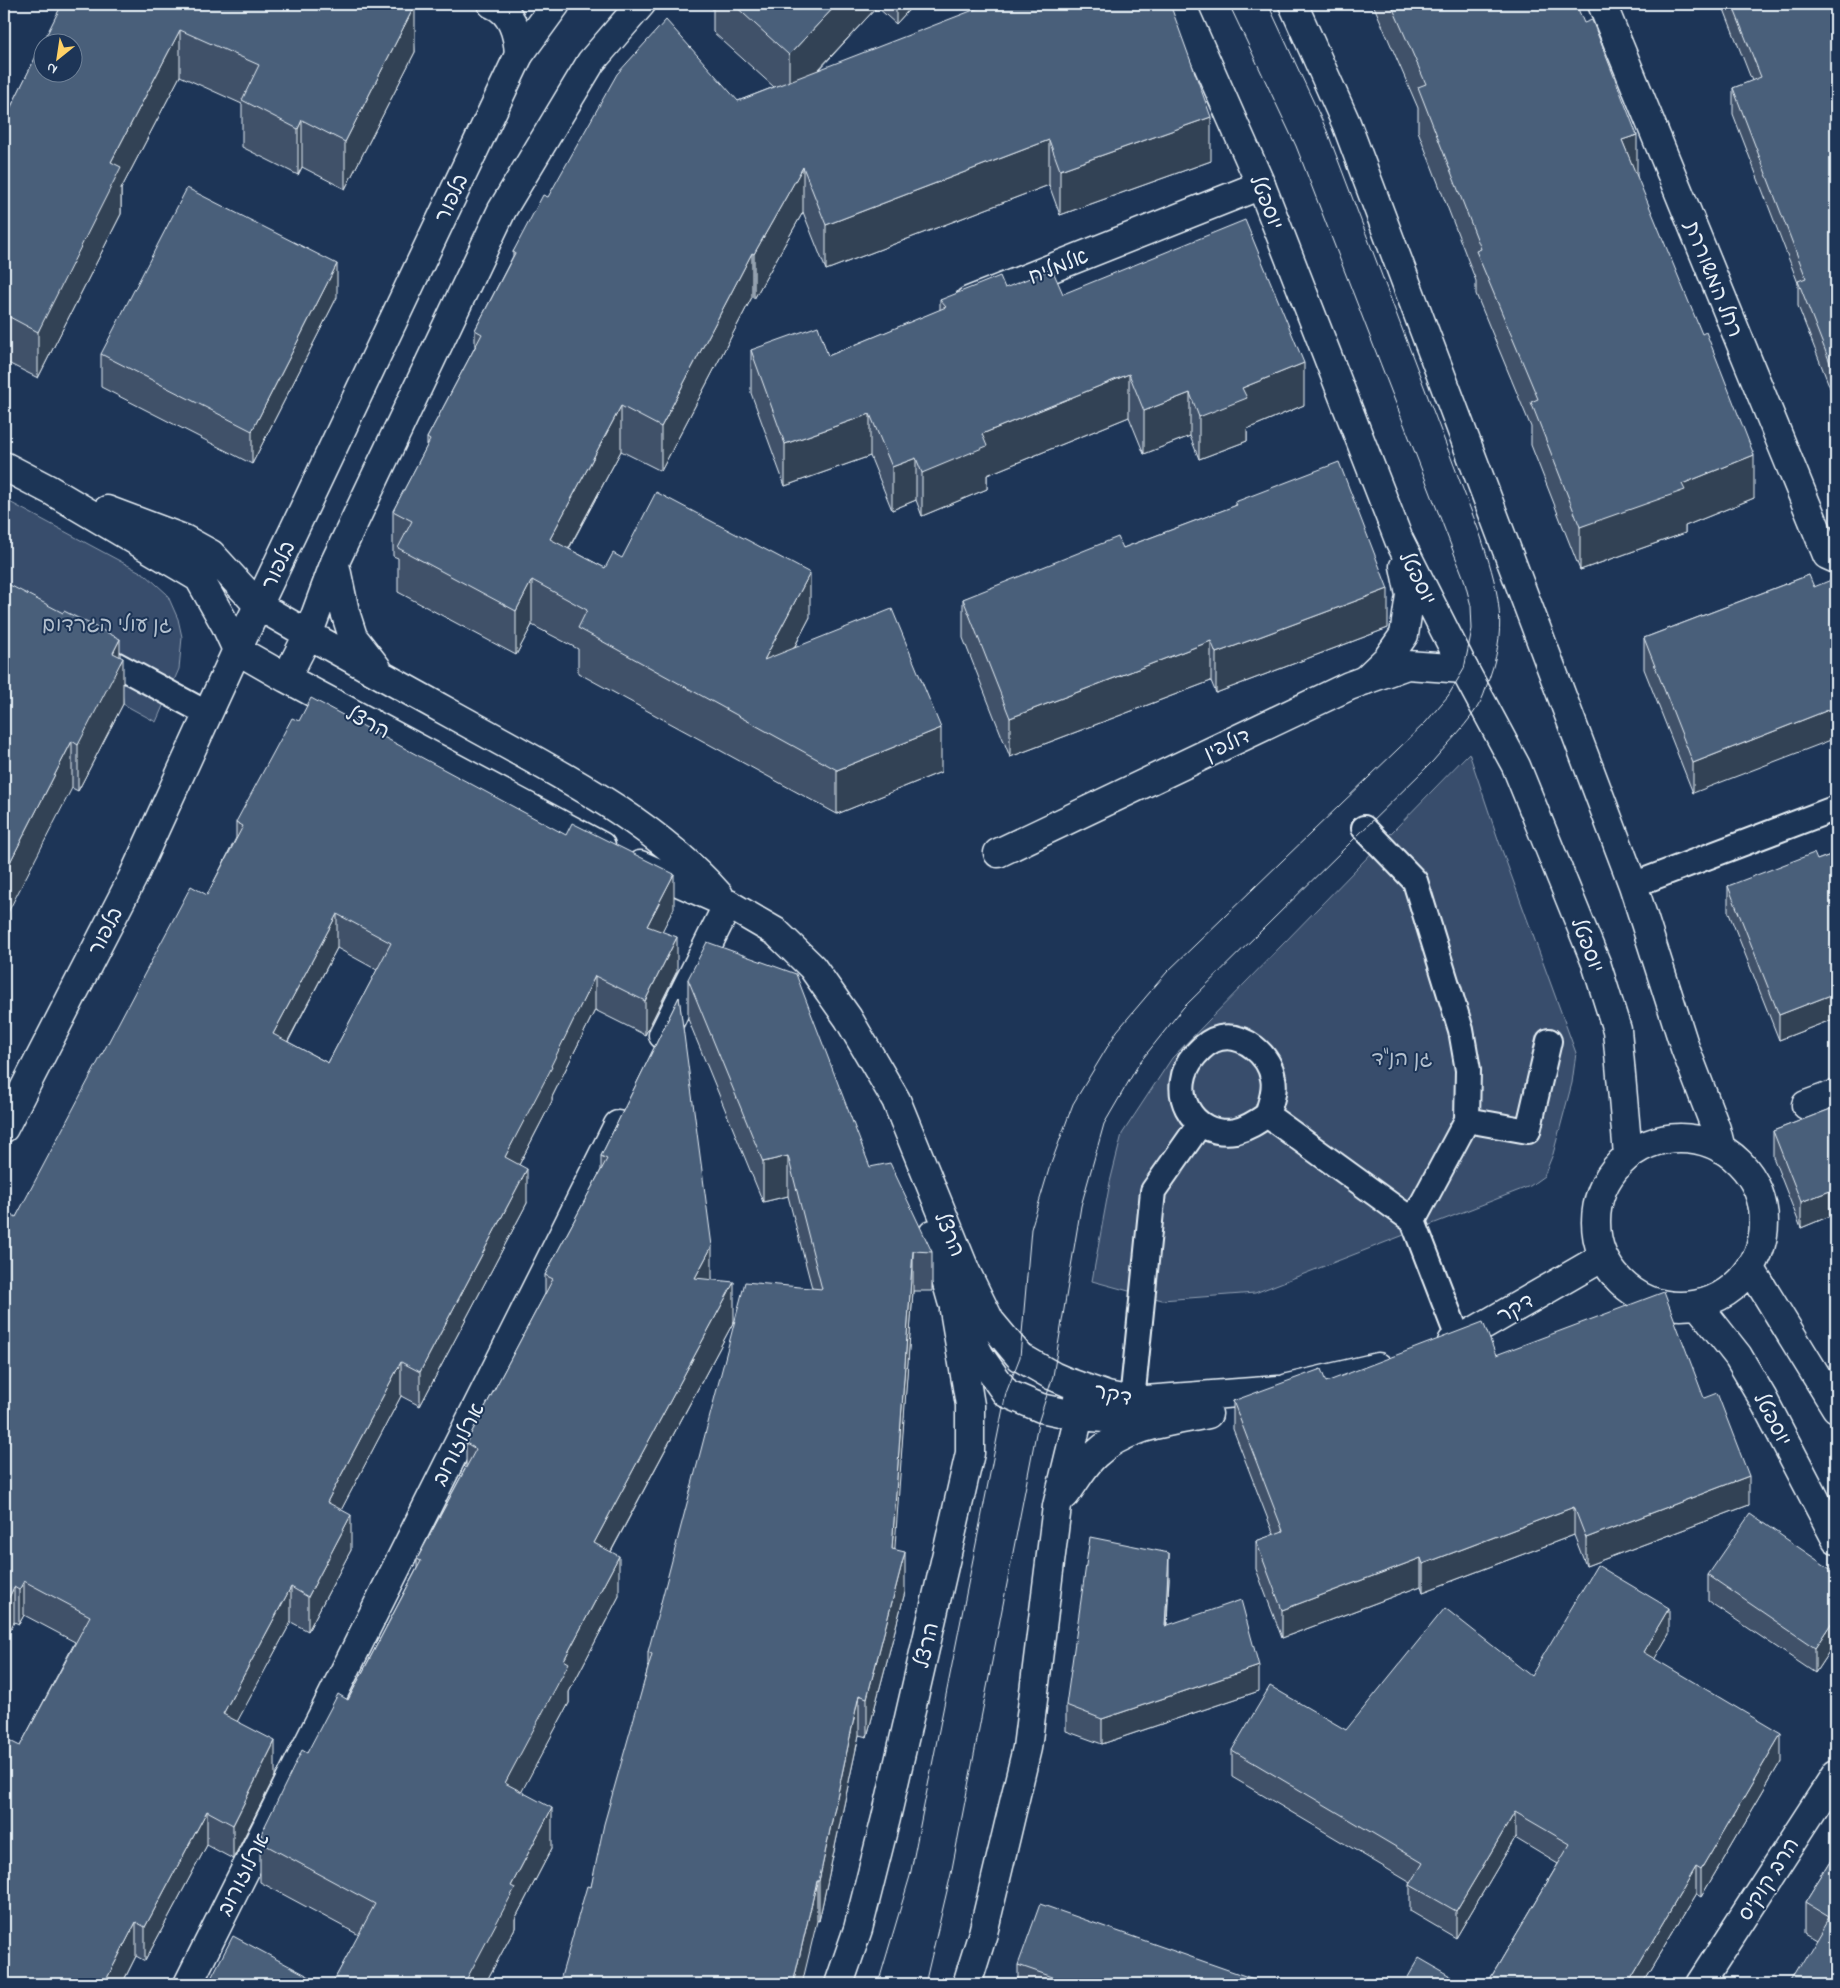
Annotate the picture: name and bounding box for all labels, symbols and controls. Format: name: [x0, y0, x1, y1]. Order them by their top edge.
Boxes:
north arrow: [32, 32, 82, 82]
text: N: [43, 57, 62, 79]
street label: בלפור: [428, 169, 477, 228]
street label: יוספטל: [1241, 171, 1290, 235]
street label: רחל המשוררת: [1675, 216, 1749, 342]
street label: אלמליח: [1024, 242, 1093, 293]
street label: בלפור: [255, 536, 304, 595]
street label: יוספטל: [1390, 547, 1443, 611]
park label: גן עולי הגרדום: [42, 611, 172, 641]
street label: הרצל: [340, 700, 395, 748]
street label: דולפין: [1200, 722, 1256, 770]
street label: בלפור: [82, 902, 132, 961]
street label: יוספטל: [1562, 914, 1610, 978]
park label: גן הנ"ד: [1371, 1045, 1433, 1075]
street label: הרצל: [925, 1208, 971, 1262]
street label: דקר: [1492, 1287, 1540, 1332]
street label: דקר: [1091, 1377, 1135, 1415]
street label: יוספטל: [1745, 1388, 1798, 1452]
street label: ארלוזורוב: [426, 1398, 493, 1492]
street label: הרצל: [908, 1619, 948, 1671]
street label: ארלוזורוב: [211, 1828, 278, 1922]
street label: הרב קוקיס: [1731, 1832, 1808, 1928]

